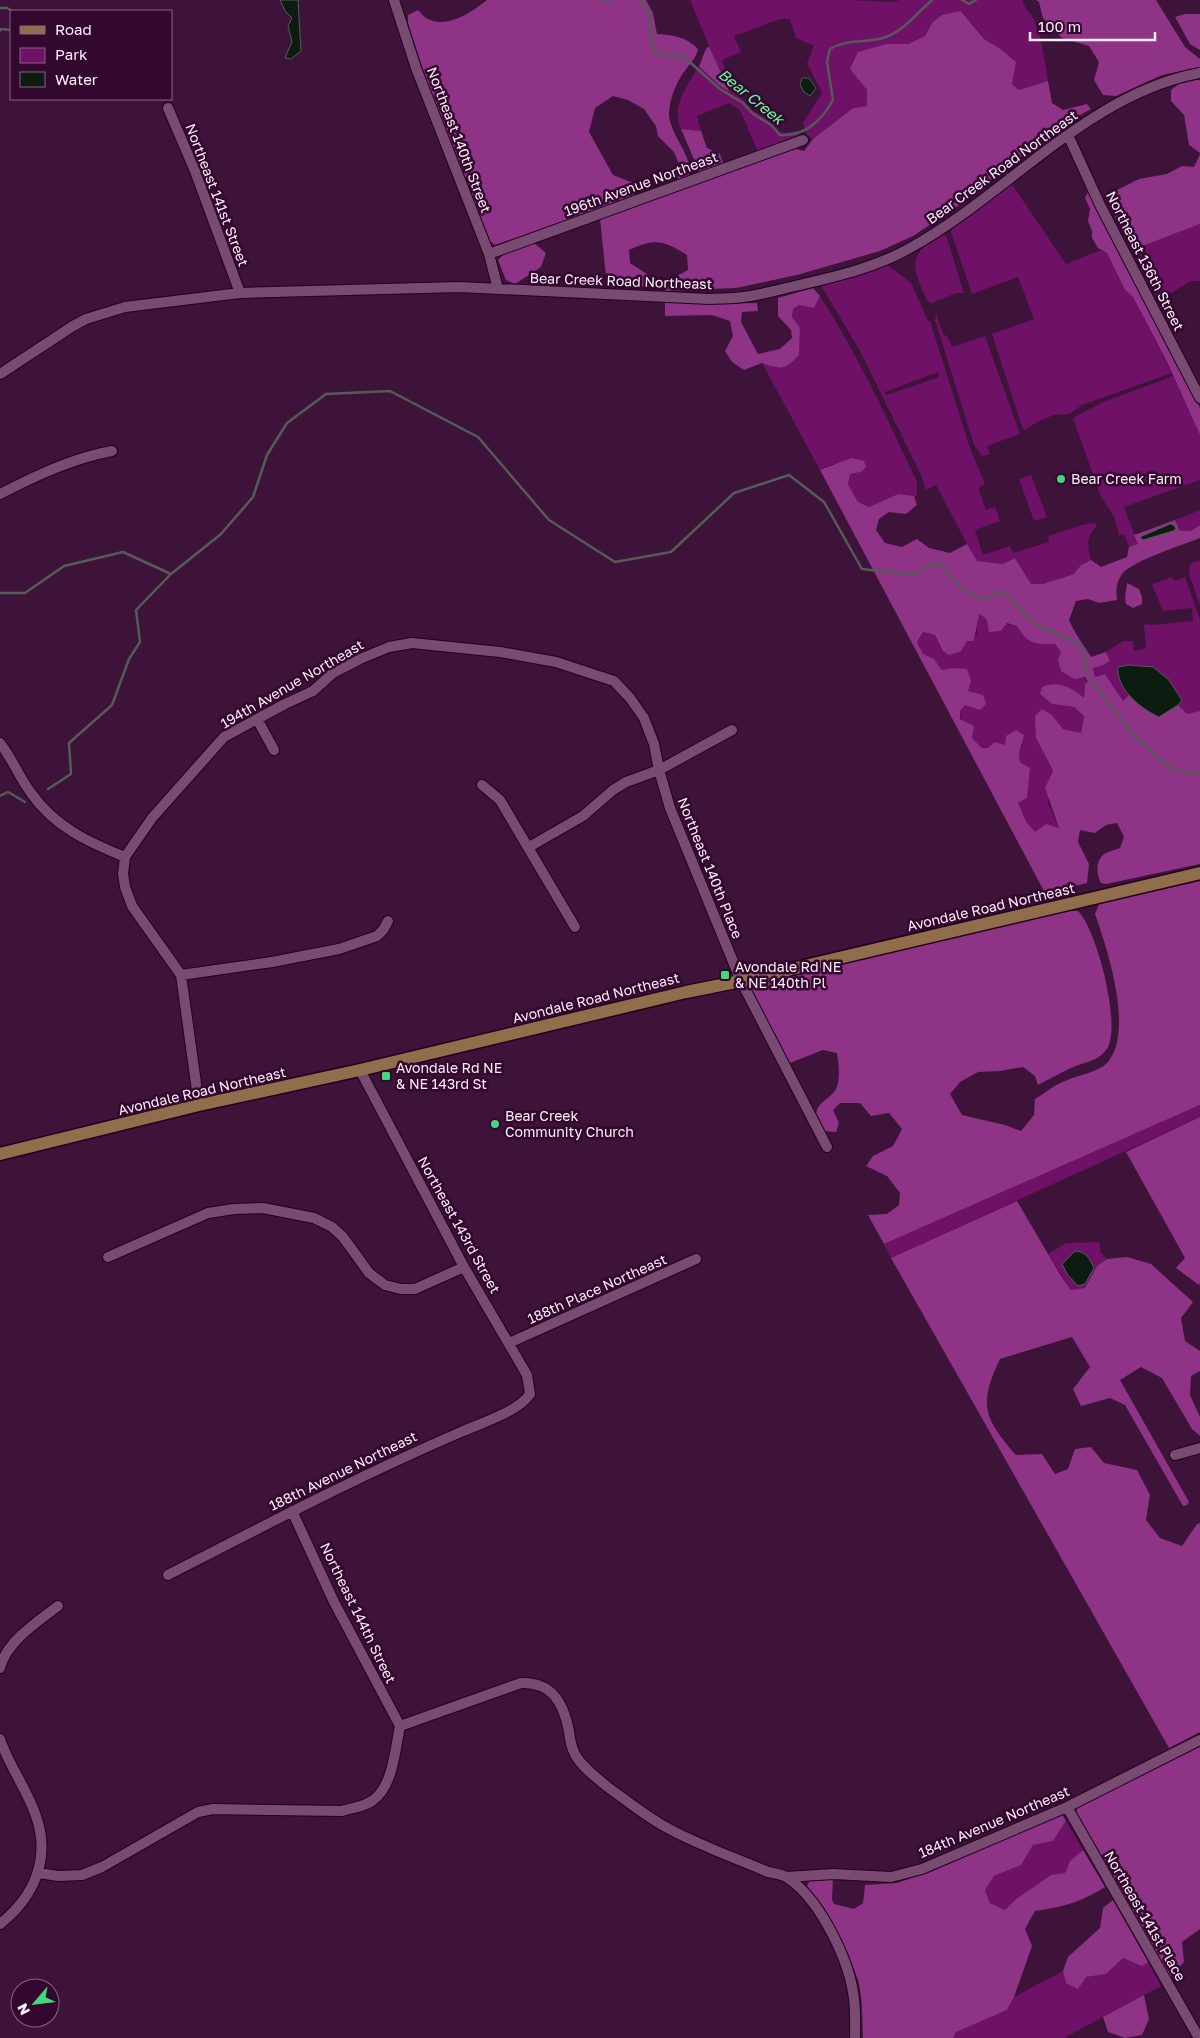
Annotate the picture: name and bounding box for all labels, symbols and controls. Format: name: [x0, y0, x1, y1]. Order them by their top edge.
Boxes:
legend: [10, 10, 172, 100]
scale bar: [1030, 10, 1155, 42]
text: 100 m: [1038, 17, 1081, 35]
text: Road: [55, 20, 92, 38]
text: Park: [55, 45, 88, 63]
water label: Bear Creek: [715, 64, 789, 129]
street label: Northeast 140th Street: [424, 65, 495, 215]
text: Water: [55, 70, 98, 88]
street label: Bear Creek Road Northeast: [923, 106, 1081, 227]
street label: Northeast 141st Street: [182, 121, 253, 269]
street label: 196th Avenue Northeast: [562, 148, 720, 219]
street label: Northeast 136th Street: [1103, 188, 1188, 333]
street label: Bear Creek Road Northeast: [529, 269, 713, 292]
place label: Bear Creek Farm: [1071, 470, 1182, 487]
marker: Bear Creek Farm: [1055, 473, 1067, 485]
street label: 194th Avenue Northeast: [217, 636, 366, 732]
street label: Northeast 140th Place: [674, 795, 747, 941]
street label: Avondale Road Northeast: [905, 879, 1076, 934]
place label: Avondale Rd NE & NE 140th Pl: [735, 958, 841, 991]
street label: Avondale Road Northeast: [511, 969, 681, 1026]
marker: Avondale Rd NE & NE 140th Pl: [719, 969, 731, 981]
place label: Avondale Rd NE & NE 143rd St: [396, 1059, 502, 1092]
street label: Avondale Road Northeast: [116, 1063, 287, 1118]
marker: Avondale Rd NE & NE 143rd St: [380, 1070, 392, 1082]
place label: Bear Creek Community Church: [505, 1107, 634, 1140]
marker: Bear Creek Community Church: [489, 1118, 501, 1130]
street label: Northeast 143rd Street: [415, 1153, 504, 1296]
street label: 188th Place Northeast: [525, 1250, 669, 1327]
street label: 188th Avenue Northeast: [266, 1427, 420, 1514]
street label: Northeast 144th Street: [317, 1540, 400, 1686]
street label: 184th Avenue Northeast: [916, 1782, 1072, 1861]
street label: Northeast 141st Place: [1101, 1848, 1190, 1984]
north arrow: [10, 1978, 60, 2028]
text: N: [13, 2001, 33, 2018]

